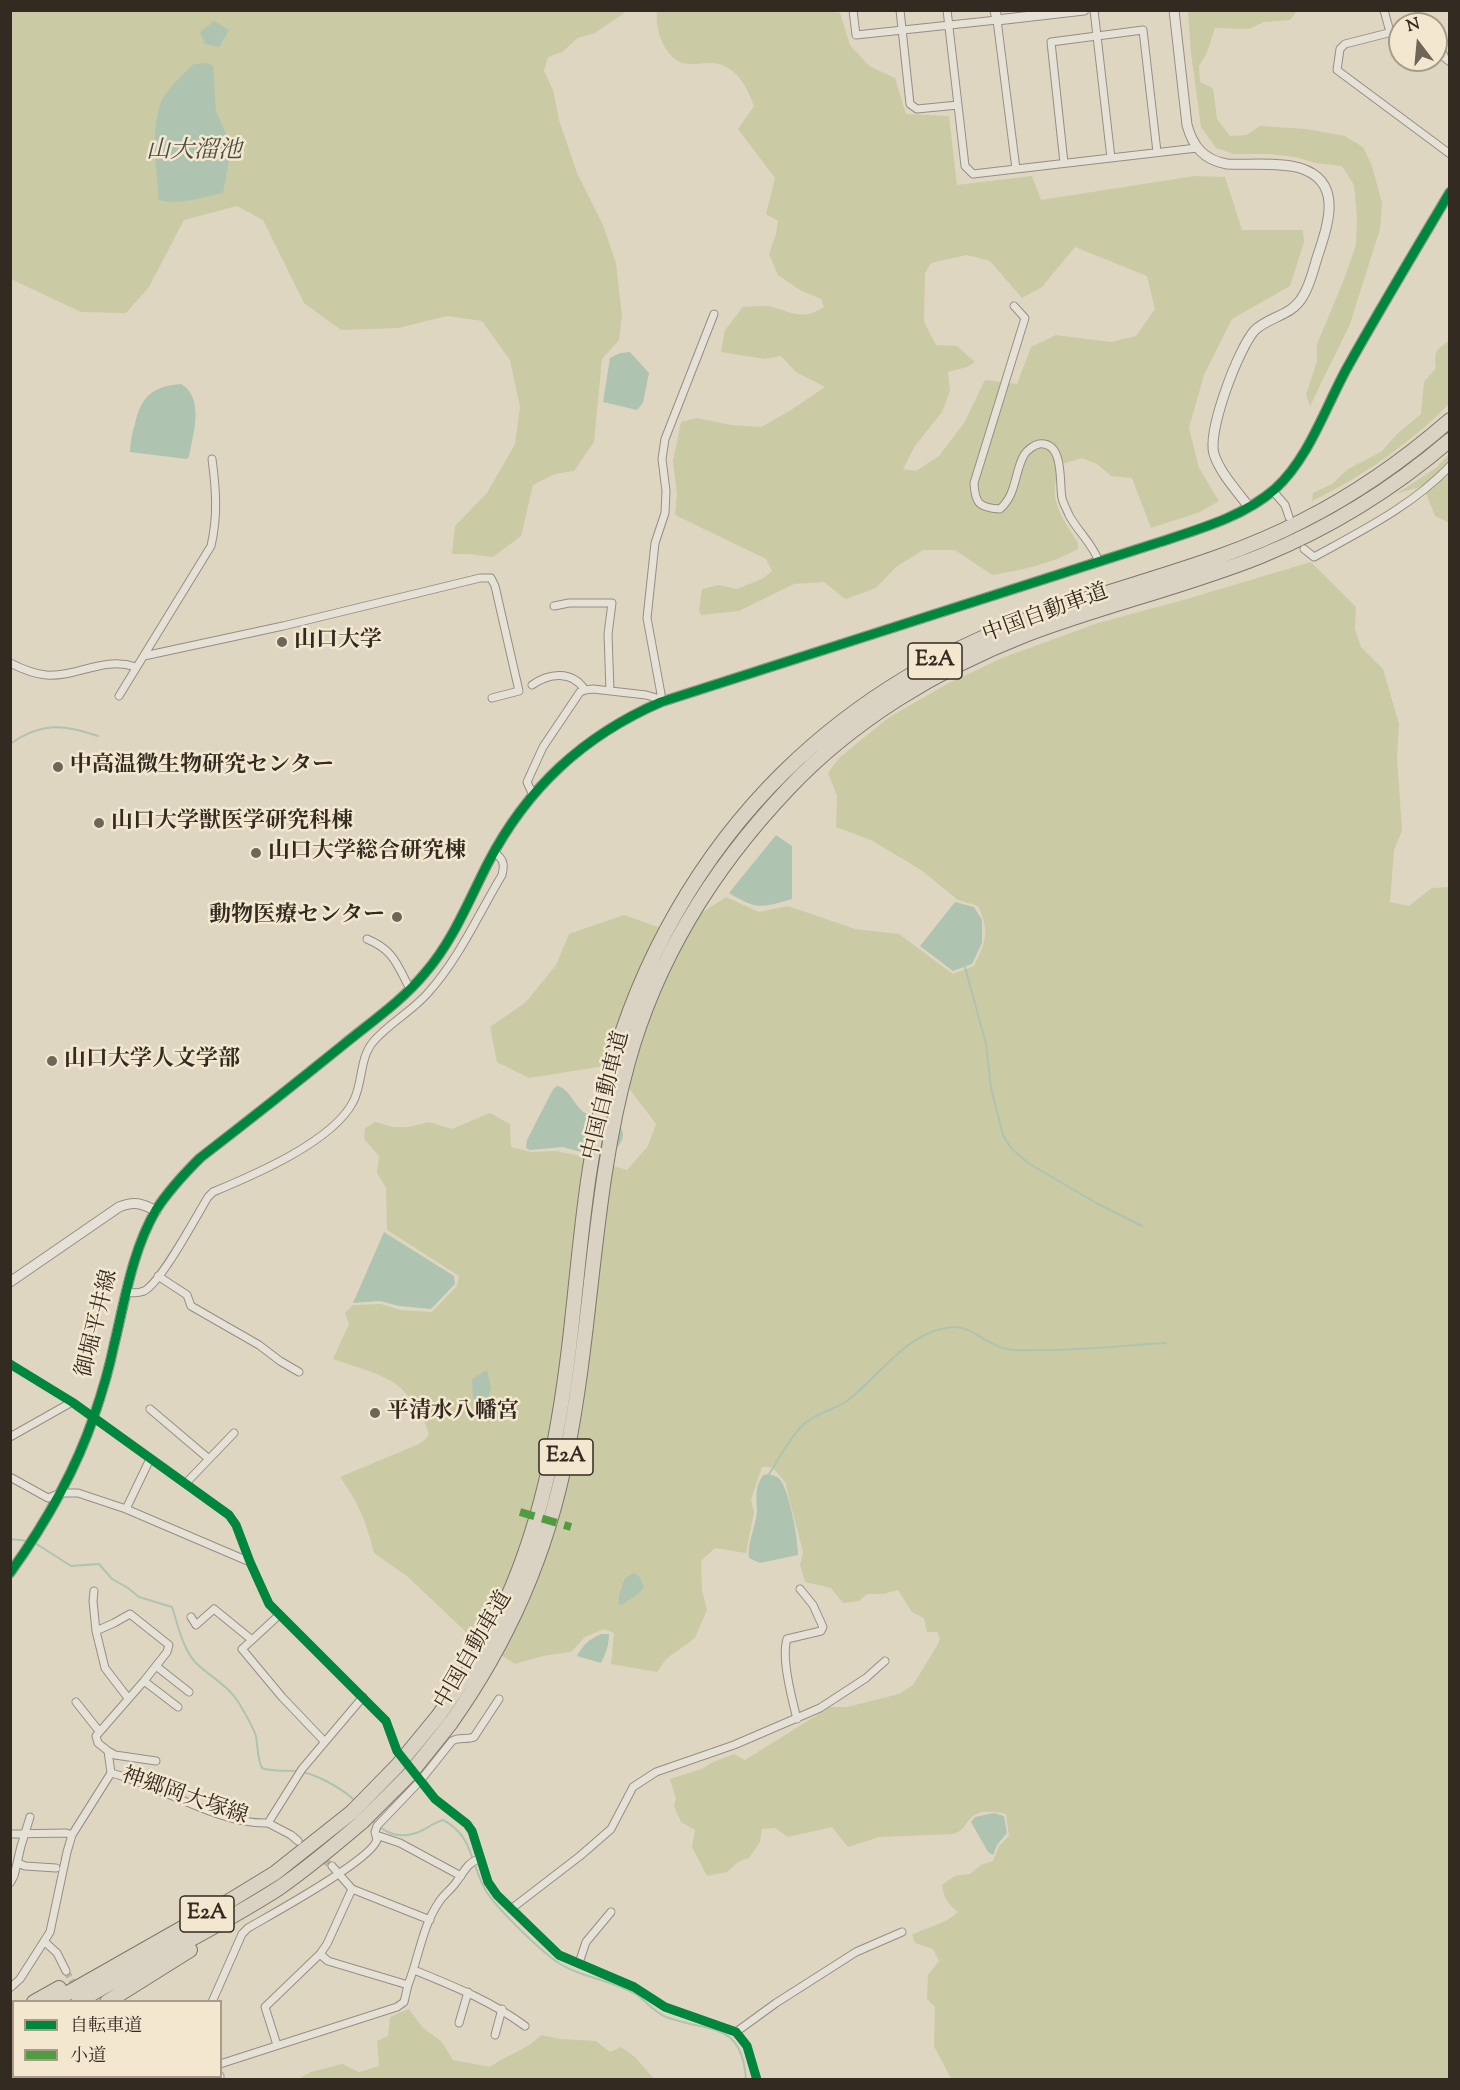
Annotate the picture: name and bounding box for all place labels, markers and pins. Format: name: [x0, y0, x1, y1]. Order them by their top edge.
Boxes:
place label: 山口大学: [294, 629, 382, 655]
marker: 山口大学: [275, 635, 289, 649]
place label: 中高温微生物研究センター: [70, 754, 334, 780]
marker: 中高温微生物研究センター: [51, 760, 65, 774]
place label: 山口大学獣医学研究科棟: [111, 810, 353, 836]
marker: 山口大学獣医学研究科棟: [92, 816, 106, 830]
place label: 山口大学総合研究棟: [268, 840, 466, 866]
marker: 山口大学総合研究棟: [249, 846, 263, 860]
place label: 動物医療センター: [209, 904, 385, 930]
marker: 動物医療センター: [390, 910, 404, 924]
place label: 山口大学人文学部: [64, 1048, 240, 1074]
marker: 山口大学人文学部: [45, 1054, 59, 1068]
place label: 平清水八幡宮: [387, 1400, 519, 1426]
marker: 平清水八幡宮: [368, 1406, 382, 1420]

